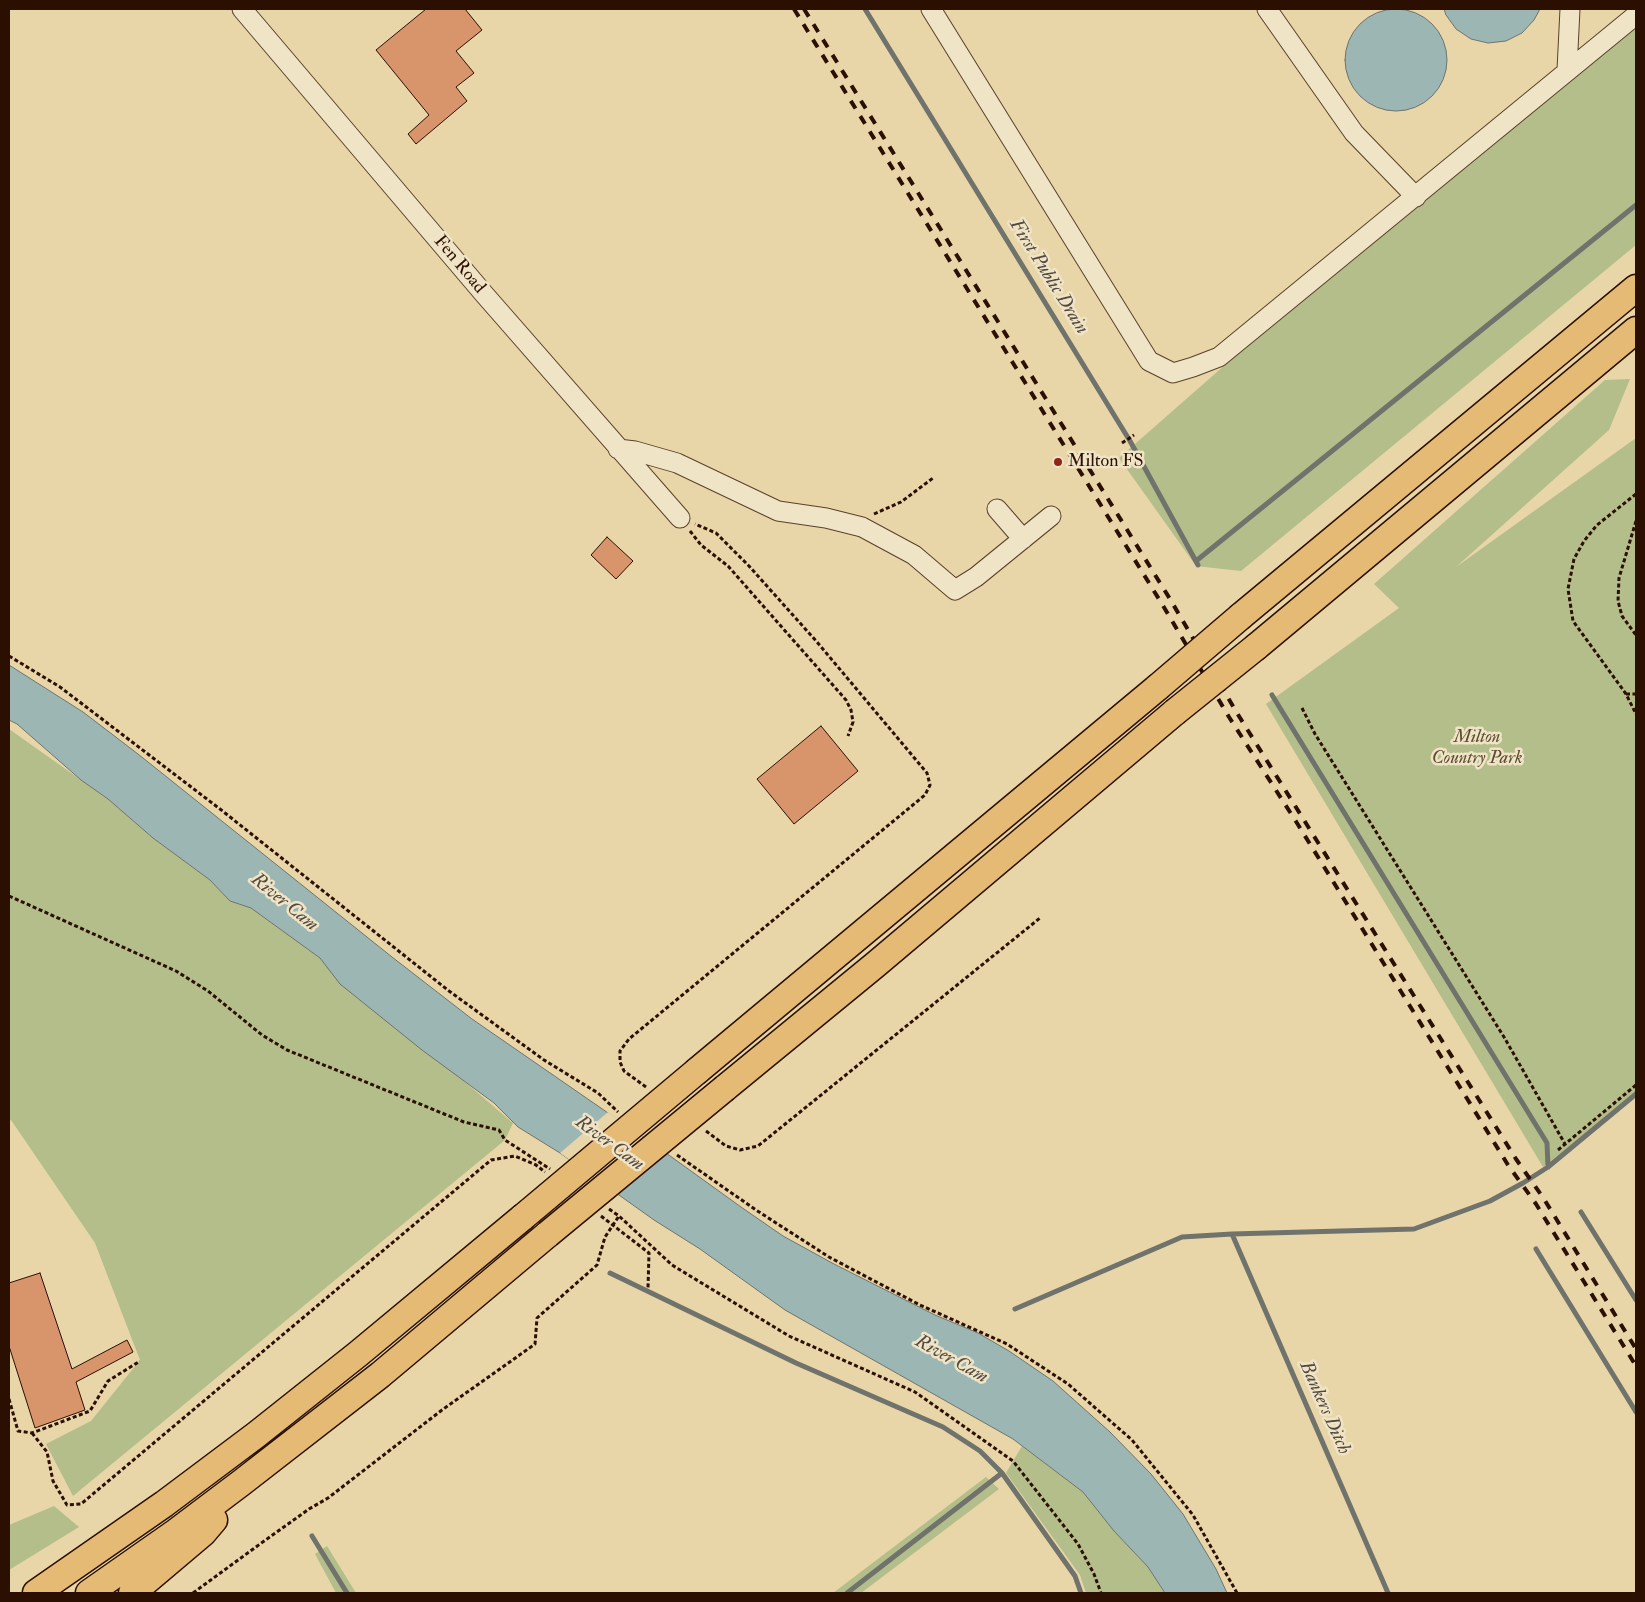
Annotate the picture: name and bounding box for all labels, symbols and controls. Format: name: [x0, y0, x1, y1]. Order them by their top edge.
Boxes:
water label: First Public Drain: [1004, 215, 1092, 339]
street label: Fen Road: [429, 232, 489, 298]
place label: Milton FS: [1068, 451, 1144, 473]
marker: Milton FS: [1052, 456, 1064, 468]
park label: Milton Country Park: [1432, 727, 1522, 770]
water label: River Cam: [246, 869, 322, 937]
water label: River Cam: [570, 1111, 648, 1177]
water label: River Cam: [911, 1331, 991, 1389]
water label: Bankers Ditch: [1293, 1358, 1355, 1458]

